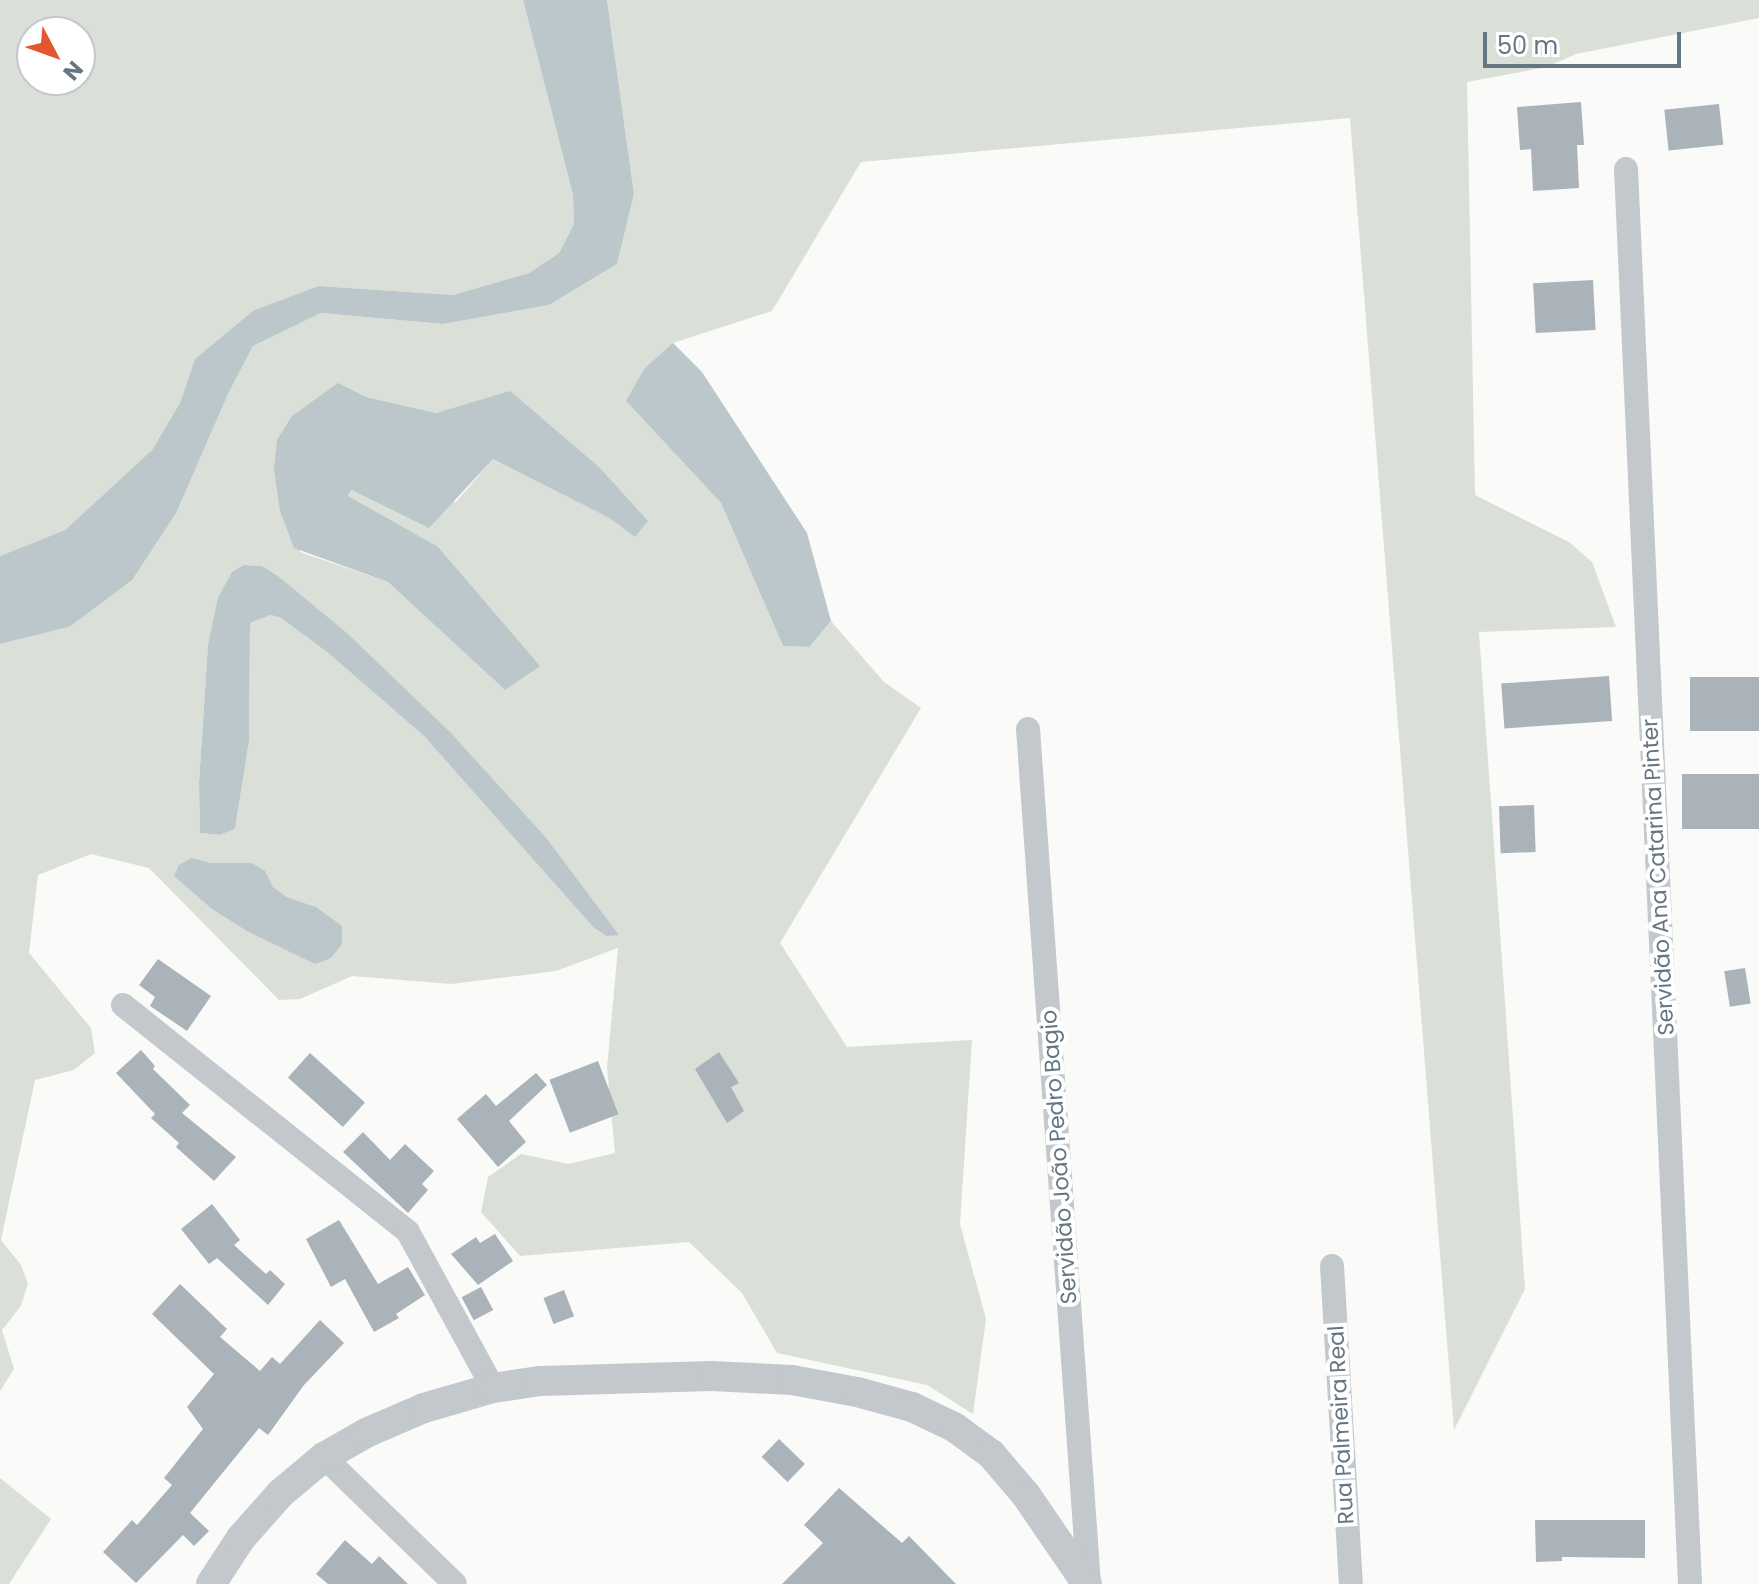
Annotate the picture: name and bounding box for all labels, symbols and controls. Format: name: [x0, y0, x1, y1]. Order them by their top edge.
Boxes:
north arrow: [16, 16, 96, 96]
scale bar: [1487, 16, 1685, 66]
text: 50 m: [1497, 29, 1558, 62]
text: N: [56, 54, 90, 87]
street label: Servidão Ana Catarina Pinter: [1637, 718, 1679, 1036]
street label: Servidão João Pedro Bagio: [1036, 1009, 1082, 1305]
street label: Rua Palmeira Real: [1323, 1325, 1359, 1525]

